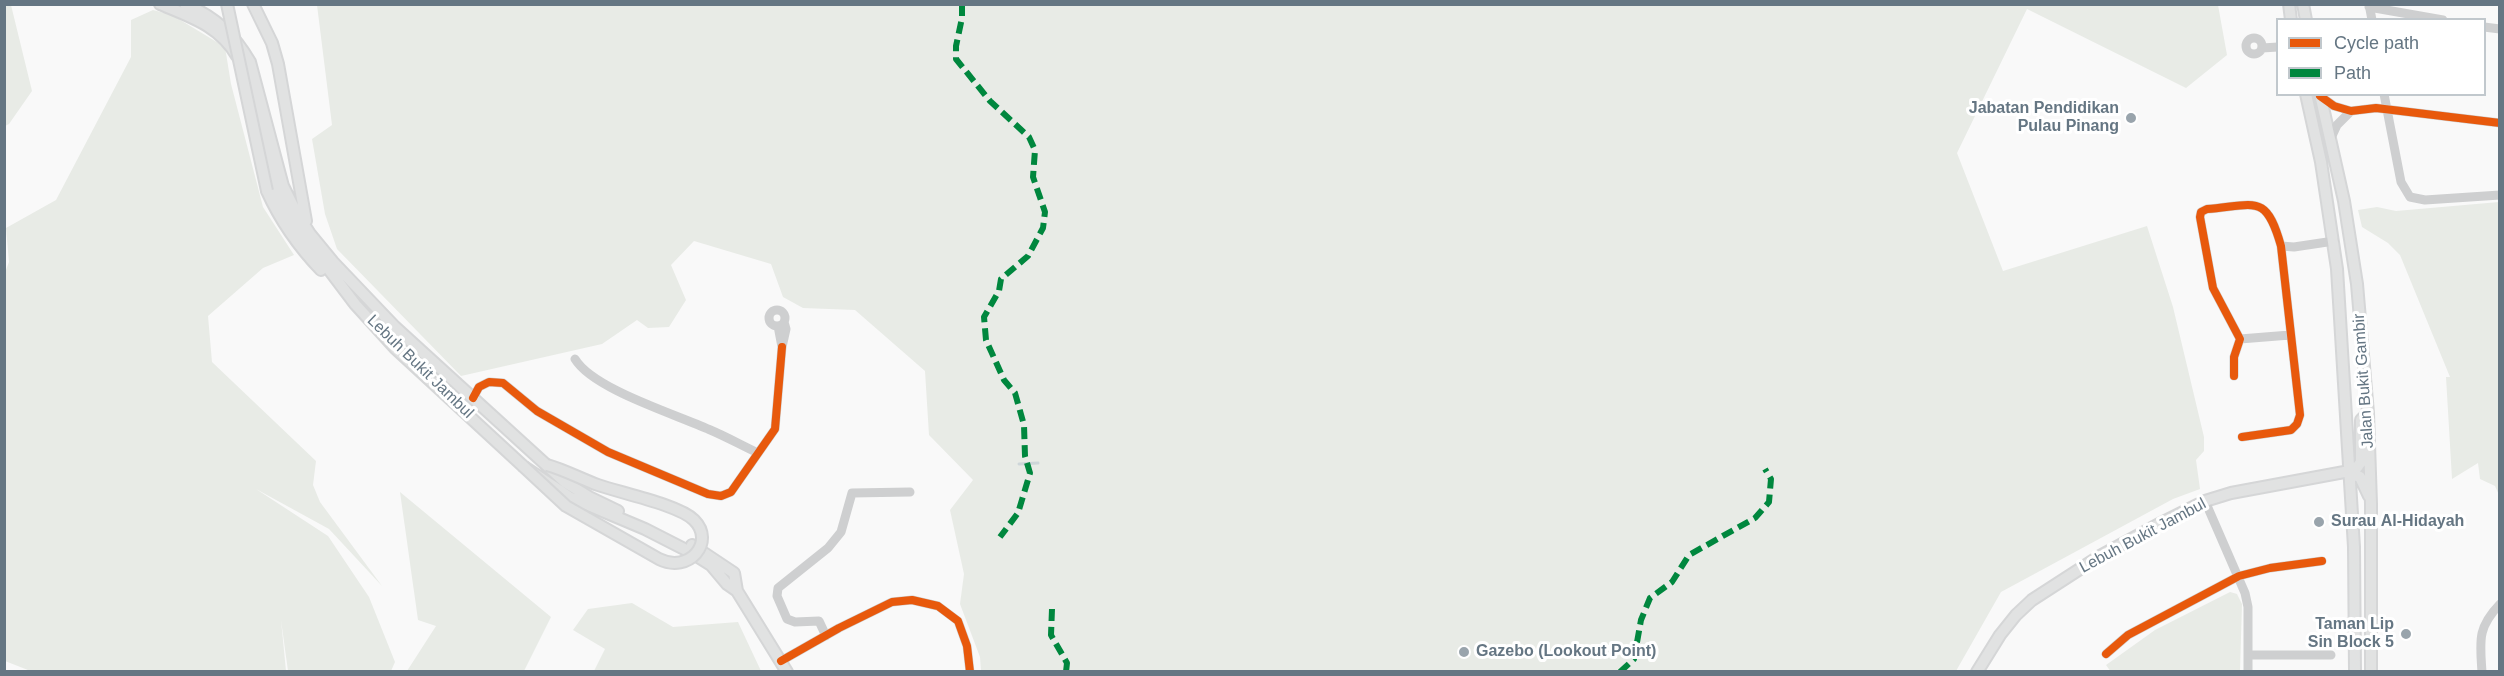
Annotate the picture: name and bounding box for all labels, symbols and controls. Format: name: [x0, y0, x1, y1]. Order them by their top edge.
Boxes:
legend: [2276, 18, 2486, 96]
text: Cycle path: [2334, 33, 2419, 53]
text: Path: [2334, 63, 2371, 83]
place label: Jabatan Pendidikan Pulau Pinang: [1969, 99, 2119, 137]
marker: Jabatan Pendidikan Pulau Pinang: [2124, 111, 2138, 125]
street label: Lebuh Bukit Jambul: [363, 311, 477, 423]
street label: Jalan Bukit Gambir: [2350, 313, 2378, 449]
street label: Lebuh Bukit Jambul: [2076, 495, 2210, 577]
place label: Surau Al-Hidayah: [2331, 512, 2464, 532]
marker: Surau Al-Hidayah: [2312, 515, 2326, 529]
place label: Taman Lip Sin Block 5: [2308, 615, 2394, 653]
marker: Taman Lip Sin Block 5: [2399, 627, 2413, 641]
place label: Gazebo (Lookout Point): [1476, 642, 1656, 662]
marker: Gazebo (Lookout Point): [1457, 645, 1471, 659]

